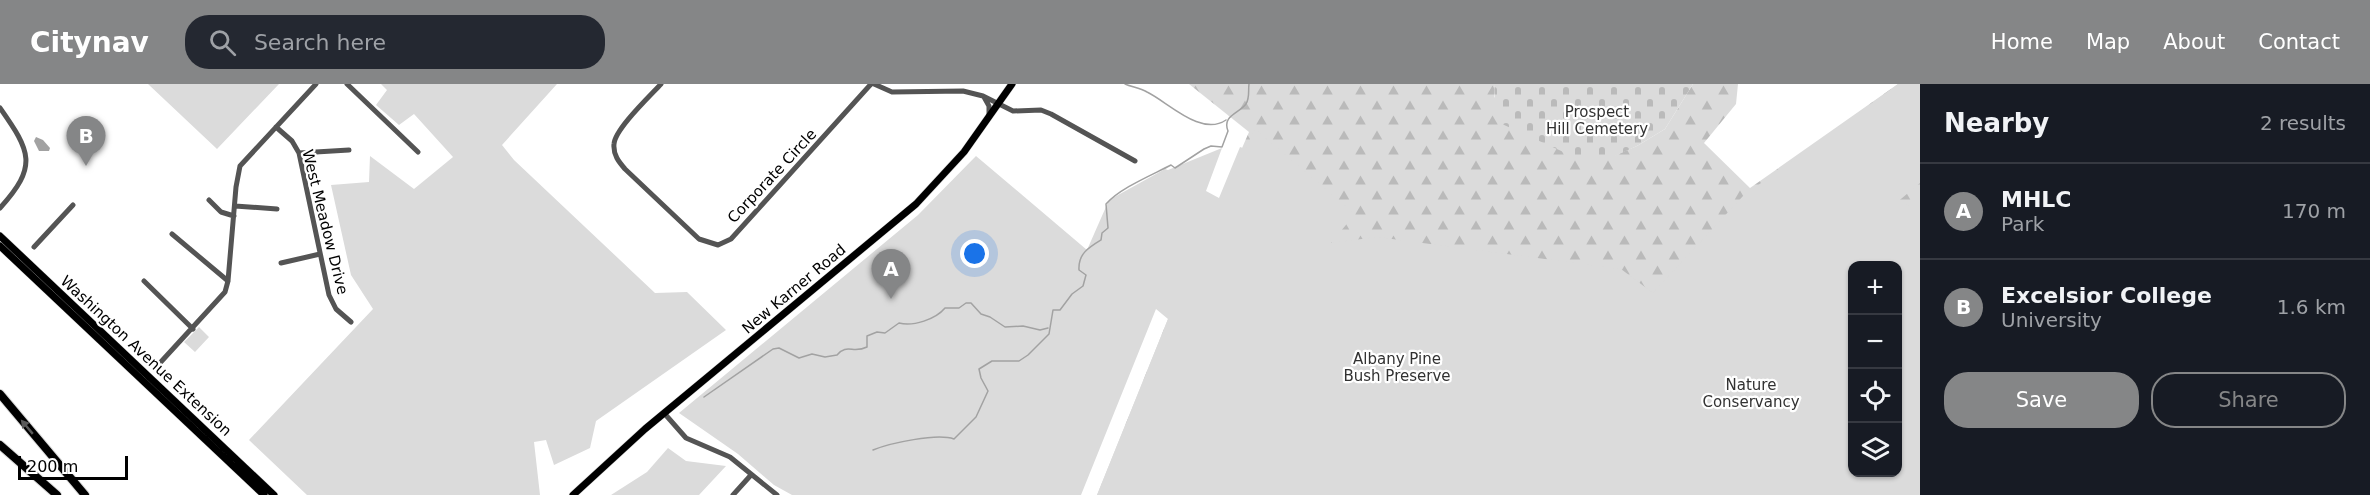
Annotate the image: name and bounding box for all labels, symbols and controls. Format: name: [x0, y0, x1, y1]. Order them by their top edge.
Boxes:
search box: [185, 15, 605, 69]
text: Citynav: [30, 26, 149, 59]
icon: search: [206, 26, 239, 59]
text: Search here: [254, 30, 386, 55]
text: Home: [1991, 30, 2053, 54]
text: Map: [2086, 30, 2130, 54]
text: About: [2163, 30, 2225, 54]
text: Contact: [2258, 30, 2340, 54]
park label: Prospect Hill Cemetery: [1546, 103, 1648, 138]
text: Nearby: [1944, 108, 2049, 138]
text: 2 results: [2260, 111, 2346, 135]
pin: B: [66, 116, 106, 166]
street label: Corporate Circle: [724, 125, 820, 227]
street label: West Meadow Drive: [298, 148, 352, 296]
text: MHLC: [2001, 187, 2071, 212]
text: A: [1956, 199, 1971, 223]
text: 170 m: [2282, 199, 2346, 223]
text: Park: [2001, 212, 2044, 236]
your location: [960, 239, 989, 268]
street label: New Karner Road: [739, 240, 849, 338]
pin: A: [872, 250, 910, 299]
map controls: [1848, 261, 1902, 477]
button: +: [1848, 261, 1902, 315]
street label: Washington Avenue Extension: [57, 272, 235, 440]
text: Excelsior College: [2001, 283, 2212, 308]
text: B: [1956, 295, 1971, 319]
text: 1.6 km: [2277, 295, 2346, 319]
text: University: [2001, 308, 2102, 332]
button: −: [1848, 315, 1902, 369]
park label: Albany Pine Bush Preserve: [1343, 350, 1451, 385]
button: locate: [1848, 369, 1902, 423]
button: Save: [1944, 372, 2139, 428]
button: Share: [2151, 372, 2346, 428]
park label: Nature Conservancy: [1702, 376, 1800, 411]
one-way arrow: [21, 420, 34, 435]
button: layers: [1848, 423, 1902, 477]
scale bar: [18, 453, 128, 480]
text: 200 m: [27, 457, 78, 476]

